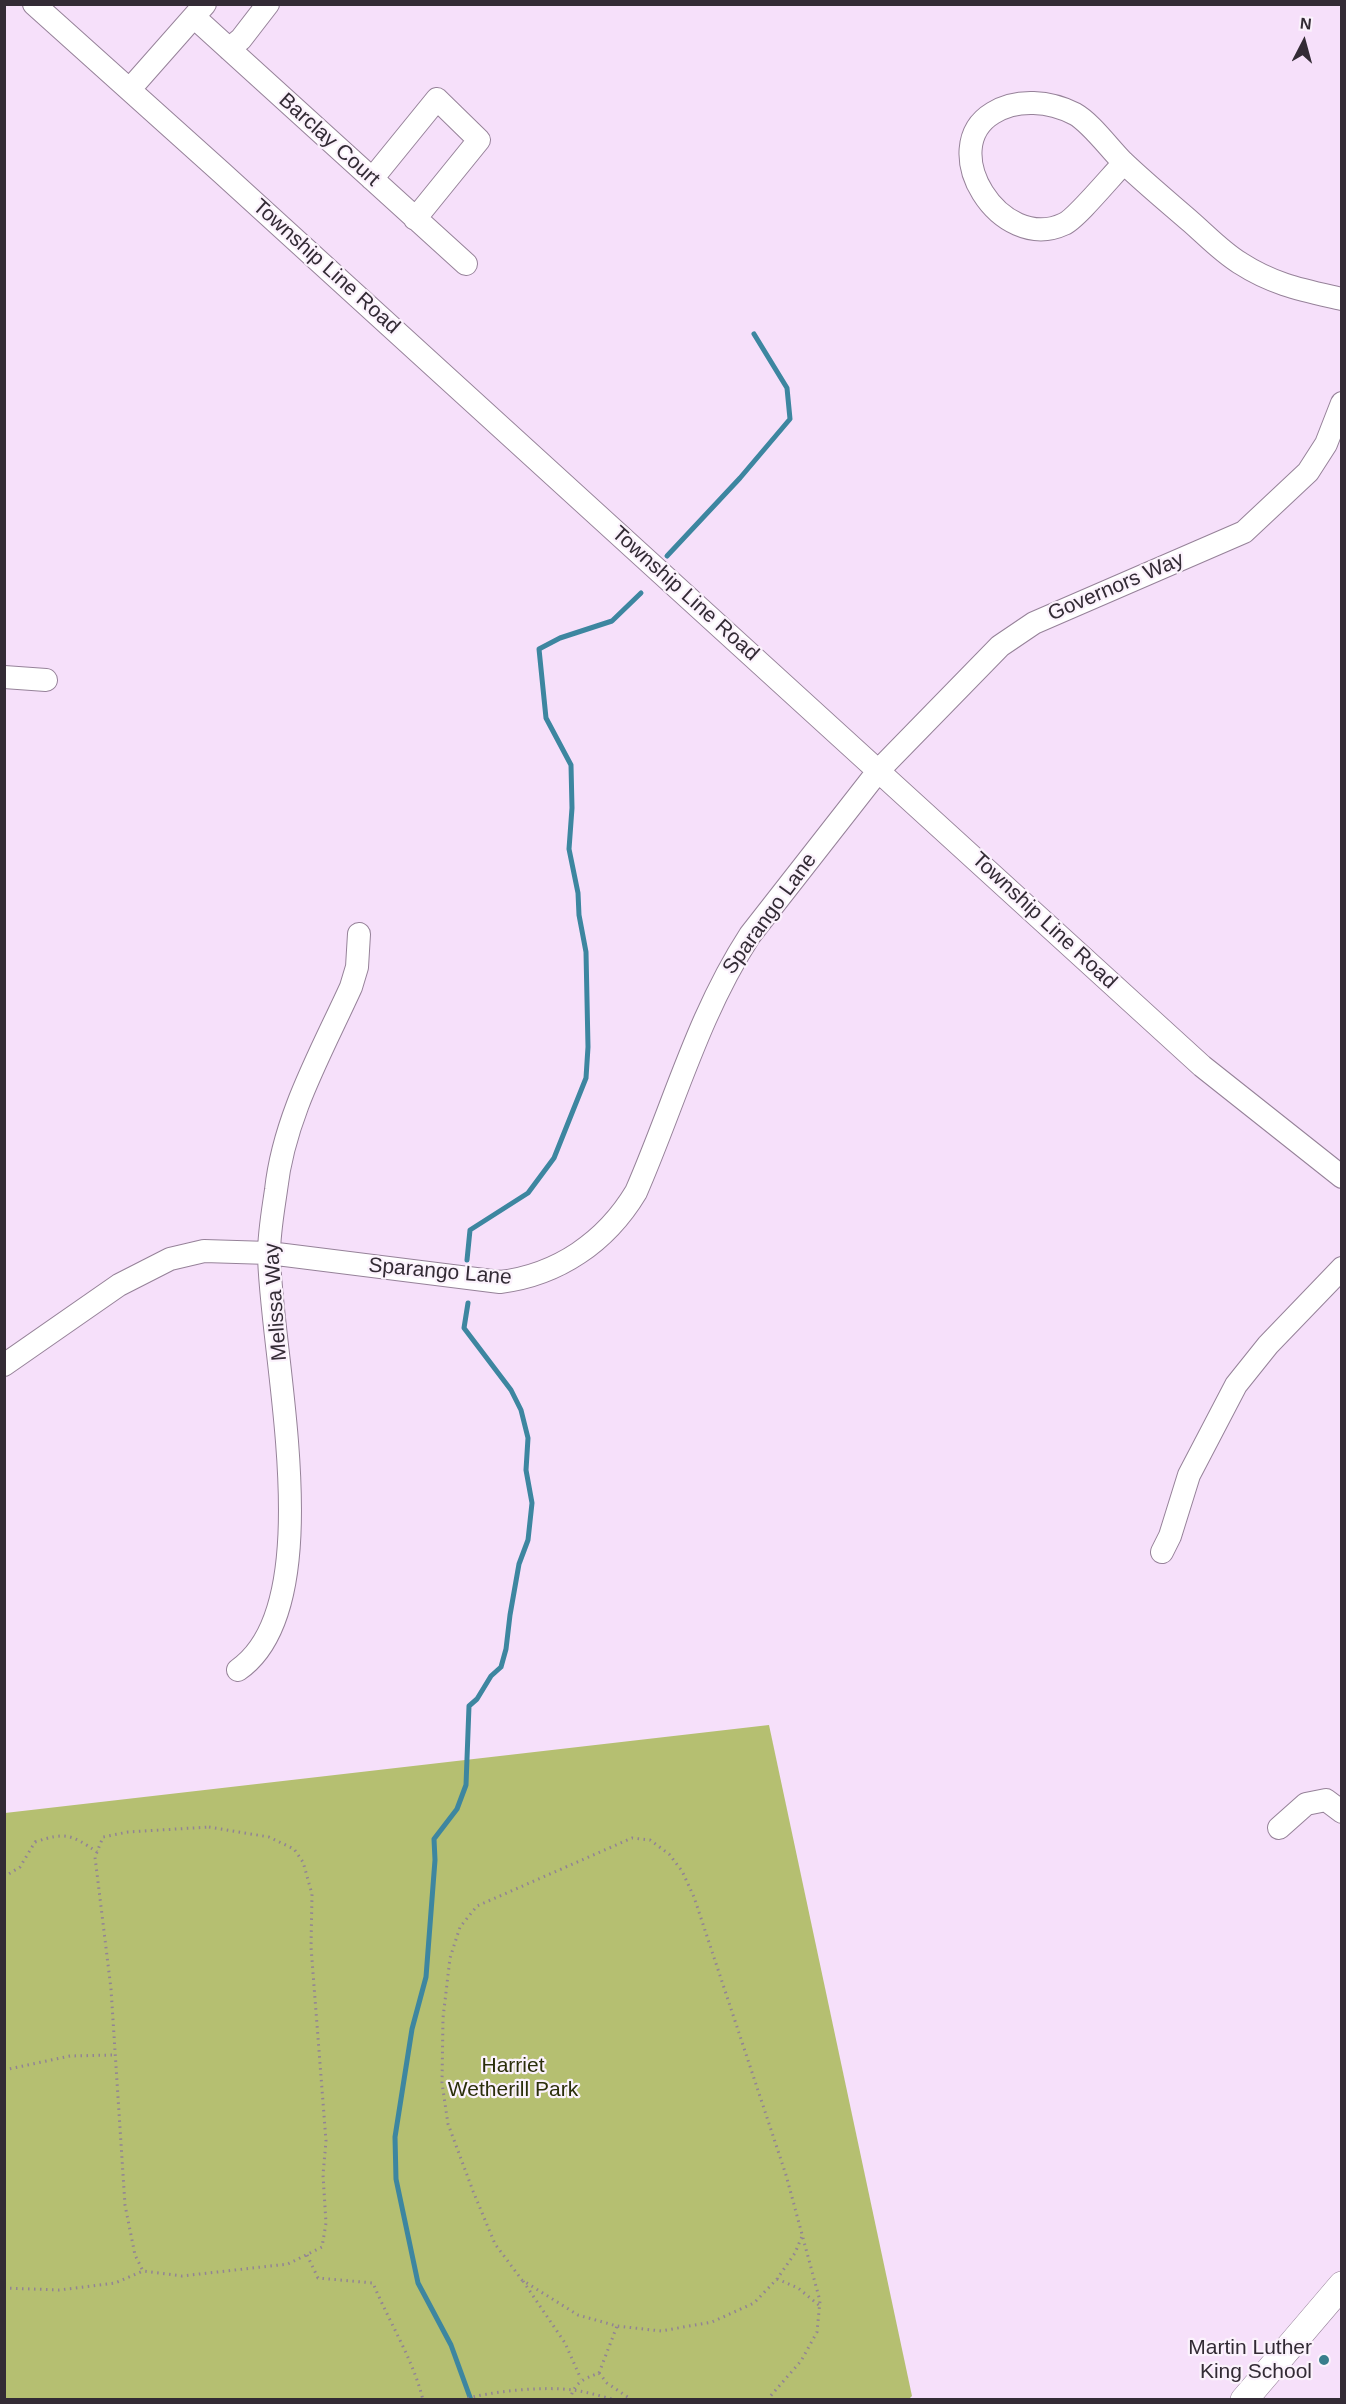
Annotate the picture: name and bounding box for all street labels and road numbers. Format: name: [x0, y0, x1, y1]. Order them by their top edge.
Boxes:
street label: Barclay Court: [273, 88, 385, 192]
street label: Township Line Road: [247, 194, 405, 340]
street label: Township Line Road: [606, 521, 764, 667]
street label: Governors Way: [1044, 547, 1188, 627]
street label: Township Line Road: [966, 847, 1122, 995]
street label: Sparango Lane: [718, 848, 822, 980]
street label: Melissa Way: [259, 1242, 293, 1362]
street label: Sparango Lane: [367, 1253, 513, 1291]

